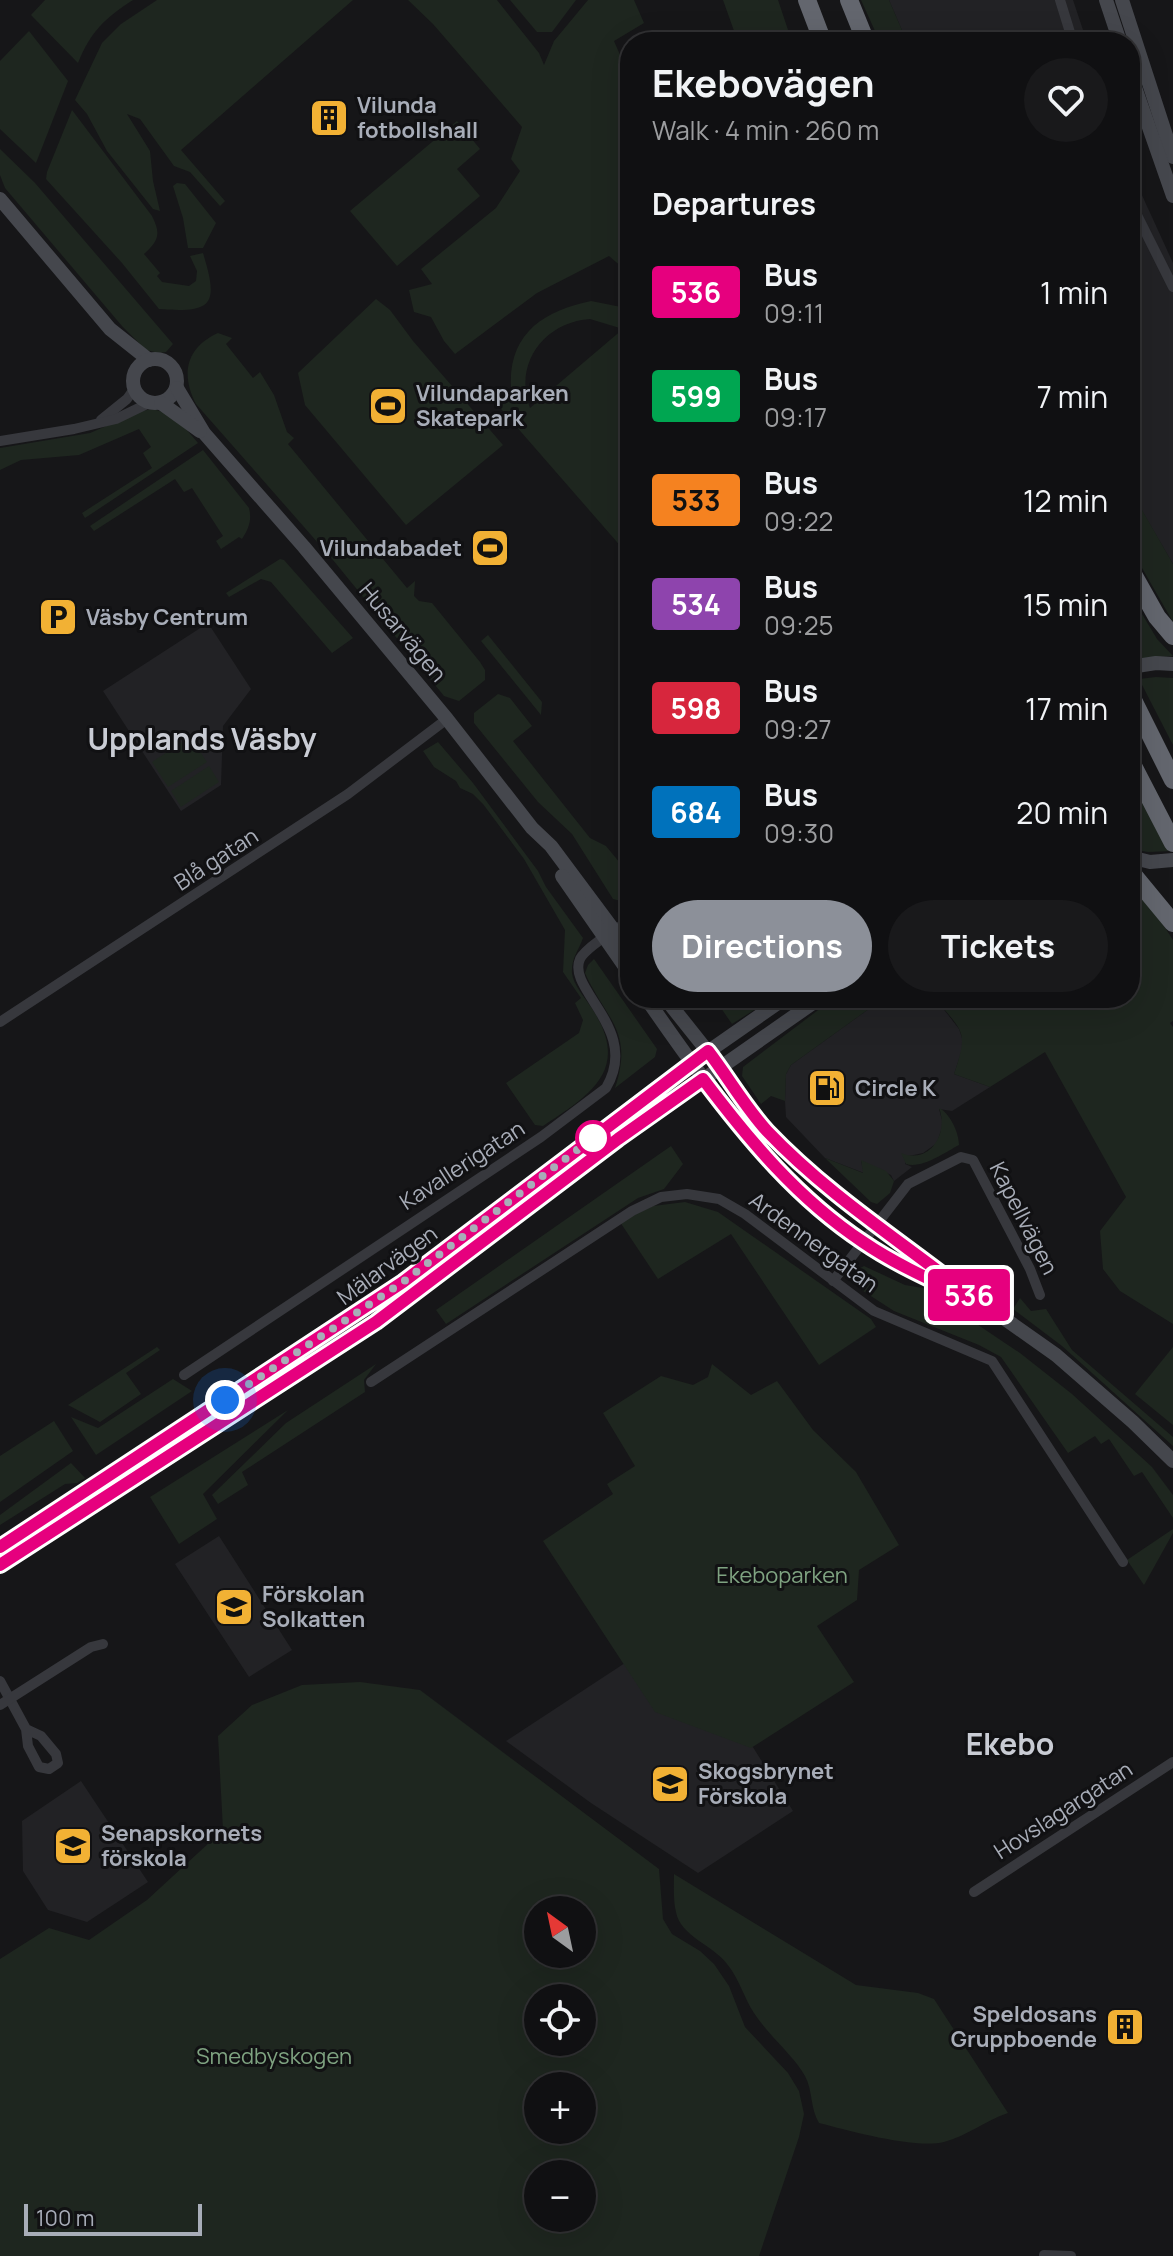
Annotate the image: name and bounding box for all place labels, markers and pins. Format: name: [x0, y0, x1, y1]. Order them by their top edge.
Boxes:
place label: Vilunda fotbollshall: [357, 90, 478, 145]
building icon: Vilunda fotbollshall: [308, 97, 350, 139]
place label: Vilundaparken Skatepark: [416, 378, 569, 433]
sports icon: Vilundaparken Skatepark: [367, 385, 409, 427]
sports icon: Vilundabadet: [469, 527, 511, 569]
place label: Vilundabadet: [320, 533, 462, 563]
parking icon: Väsby Centrum: [37, 596, 79, 638]
place label: Väsby Centrum: [86, 602, 248, 632]
fuel station icon: Circle K: [806, 1067, 848, 1109]
place label: Circle K: [855, 1073, 937, 1103]
unlabelled marker: [576, 1121, 610, 1155]
place label: Förskolan Solkatten: [262, 1579, 365, 1634]
school or university icon: Förskolan Solkatten: [213, 1586, 255, 1628]
place label: Skogsbrynet Förskola: [698, 1756, 834, 1811]
school or university icon: Skogsbrynet Förskola: [649, 1763, 691, 1805]
place label: Senapskornets förskola: [101, 1818, 262, 1873]
school or university icon: Senapskornets förskola: [52, 1825, 94, 1867]
place label: Speldosans Gruppboende: [951, 1999, 1097, 2054]
building icon: Speldosans Gruppboende: [1104, 2006, 1146, 2048]

